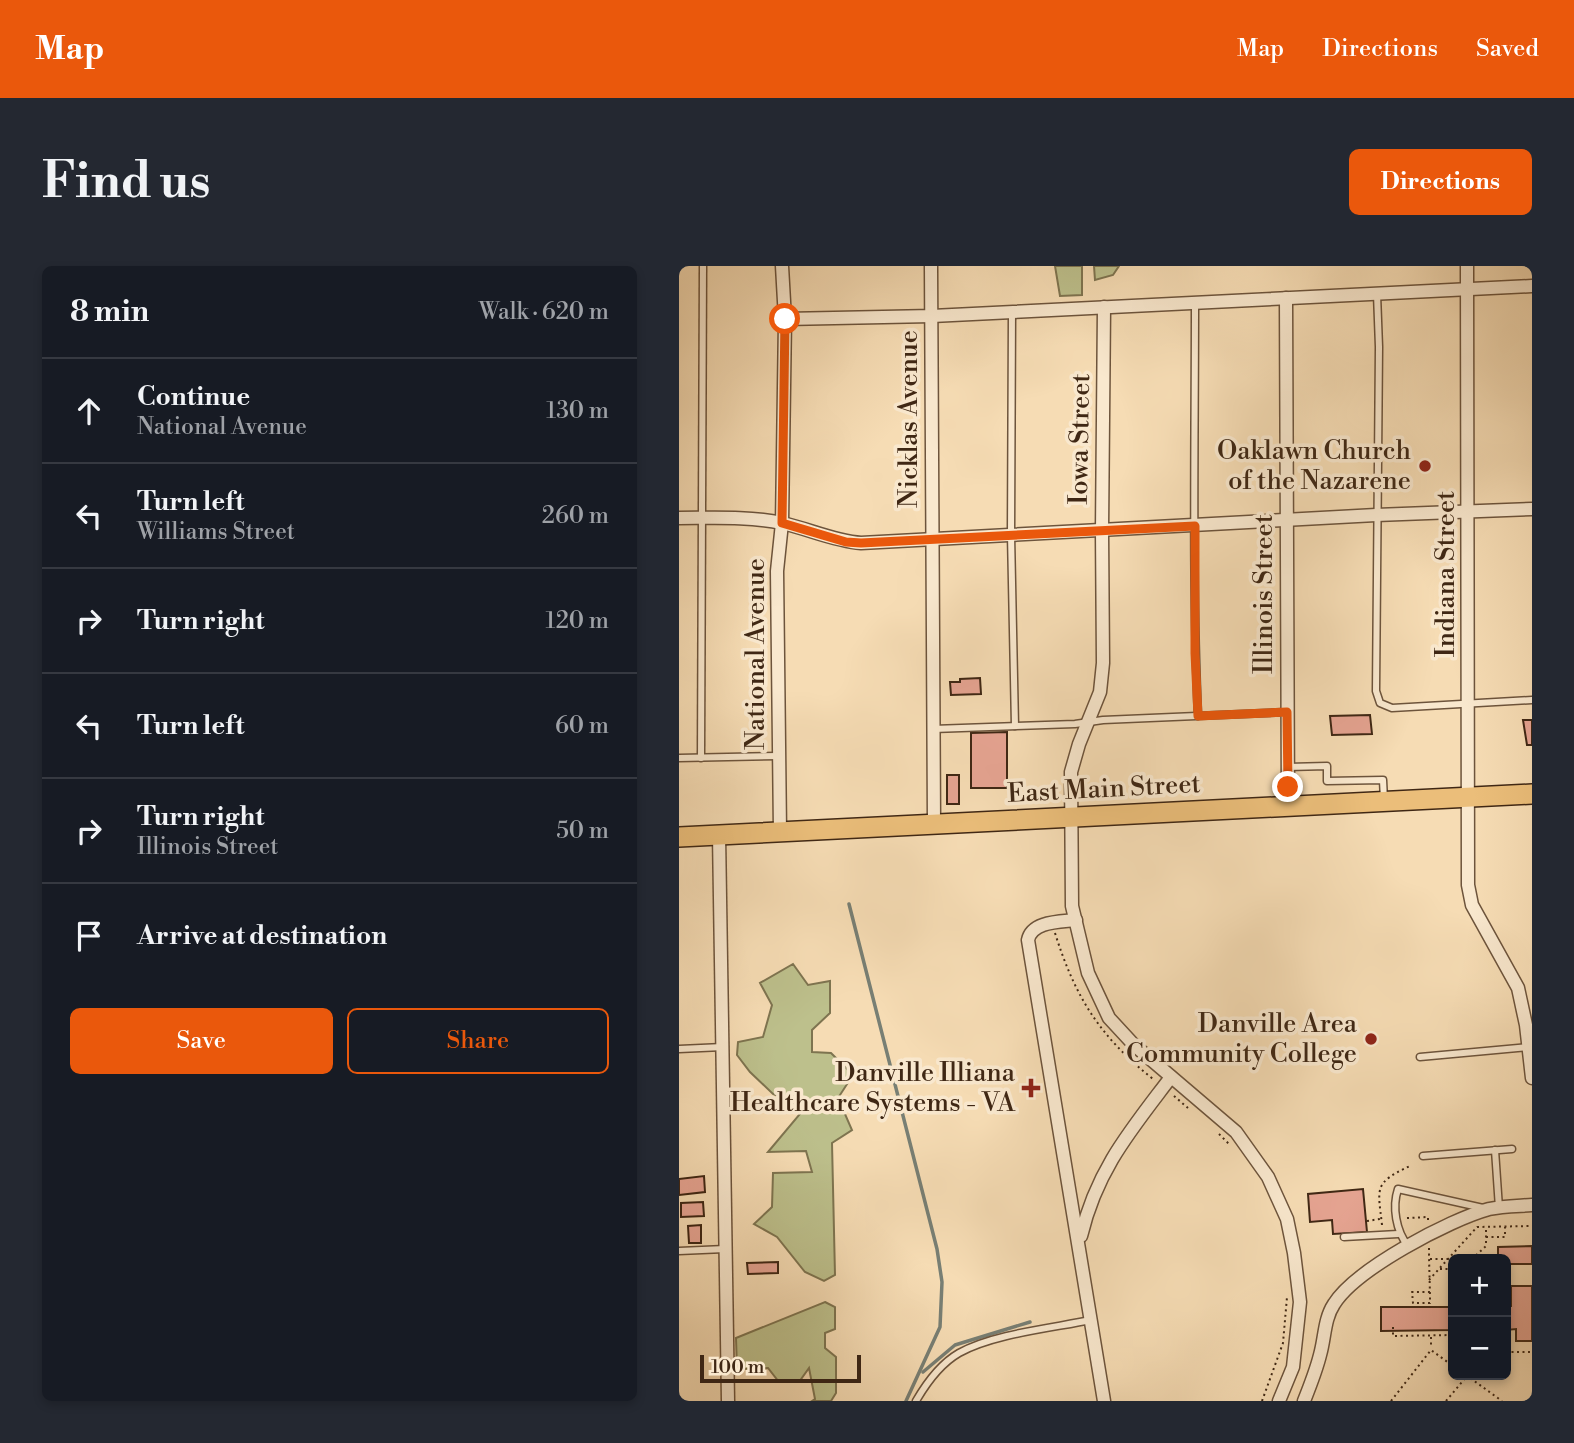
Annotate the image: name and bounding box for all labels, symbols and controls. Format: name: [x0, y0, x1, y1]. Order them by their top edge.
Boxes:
text: Map: [35, 29, 104, 70]
text: Map: [1237, 34, 1284, 64]
text: Directions: [1322, 34, 1438, 64]
text: Saved: [1476, 34, 1539, 64]
button: Directions: [1349, 149, 1532, 215]
text: Find us: [42, 152, 211, 213]
text: 8 min: [70, 293, 149, 331]
text: Walk · 620 m: [479, 298, 609, 326]
route start: [769, 303, 800, 334]
street label: Nicklas Avenue: [893, 330, 925, 508]
street label: Iowa Street: [1063, 373, 1097, 505]
text: Continue: [137, 381, 250, 413]
icon: ahead: [70, 392, 108, 430]
text: 130 m: [546, 397, 609, 425]
text: National Avenue: [137, 413, 307, 441]
place label: Oaklawn Church of the Nazarene: [1217, 435, 1411, 497]
marker: Oaklawn Church of the Nazarene: [1417, 458, 1433, 474]
text: Turn left: [137, 486, 245, 518]
street label: Indiana Street: [1430, 491, 1462, 657]
icon: left: [70, 497, 108, 535]
text: 260 m: [542, 502, 609, 530]
street label: Illinois Street: [1248, 514, 1280, 674]
text: Williams Street: [137, 518, 295, 546]
street label: National Avenue: [740, 558, 772, 750]
icon: right: [70, 602, 108, 640]
text: Turn right: [137, 605, 265, 637]
text: 120 m: [545, 607, 609, 635]
icon: left: [70, 707, 108, 745]
text: Turn left: [137, 710, 245, 742]
text: 60 m: [555, 712, 609, 740]
street label: East Main Street: [1007, 768, 1201, 810]
route end: [1272, 771, 1303, 802]
text: Turn right: [137, 801, 265, 833]
icon: right: [70, 812, 108, 850]
text: 50 m: [556, 817, 609, 845]
text: Illinois Street: [137, 833, 278, 861]
icon: arrive: [70, 917, 108, 955]
text: Arrive at destination: [137, 920, 387, 952]
button: Save: [70, 1008, 333, 1074]
button: Share: [347, 1008, 609, 1074]
place label: Danville Area Community College: [1126, 1008, 1358, 1070]
marker: Danville Area Community College: [1363, 1031, 1379, 1047]
place label: Danville Illiana Healthcare Systems - VA: [730, 1057, 1016, 1119]
marker: Danville Illiana Healthcare Systems - VA: [1021, 1078, 1041, 1098]
map controls: [1448, 1254, 1511, 1380]
button: +: [1448, 1254, 1511, 1317]
button: −: [1448, 1317, 1511, 1380]
scale bar: [700, 1352, 861, 1384]
text: 100 m: [711, 1355, 764, 1379]

